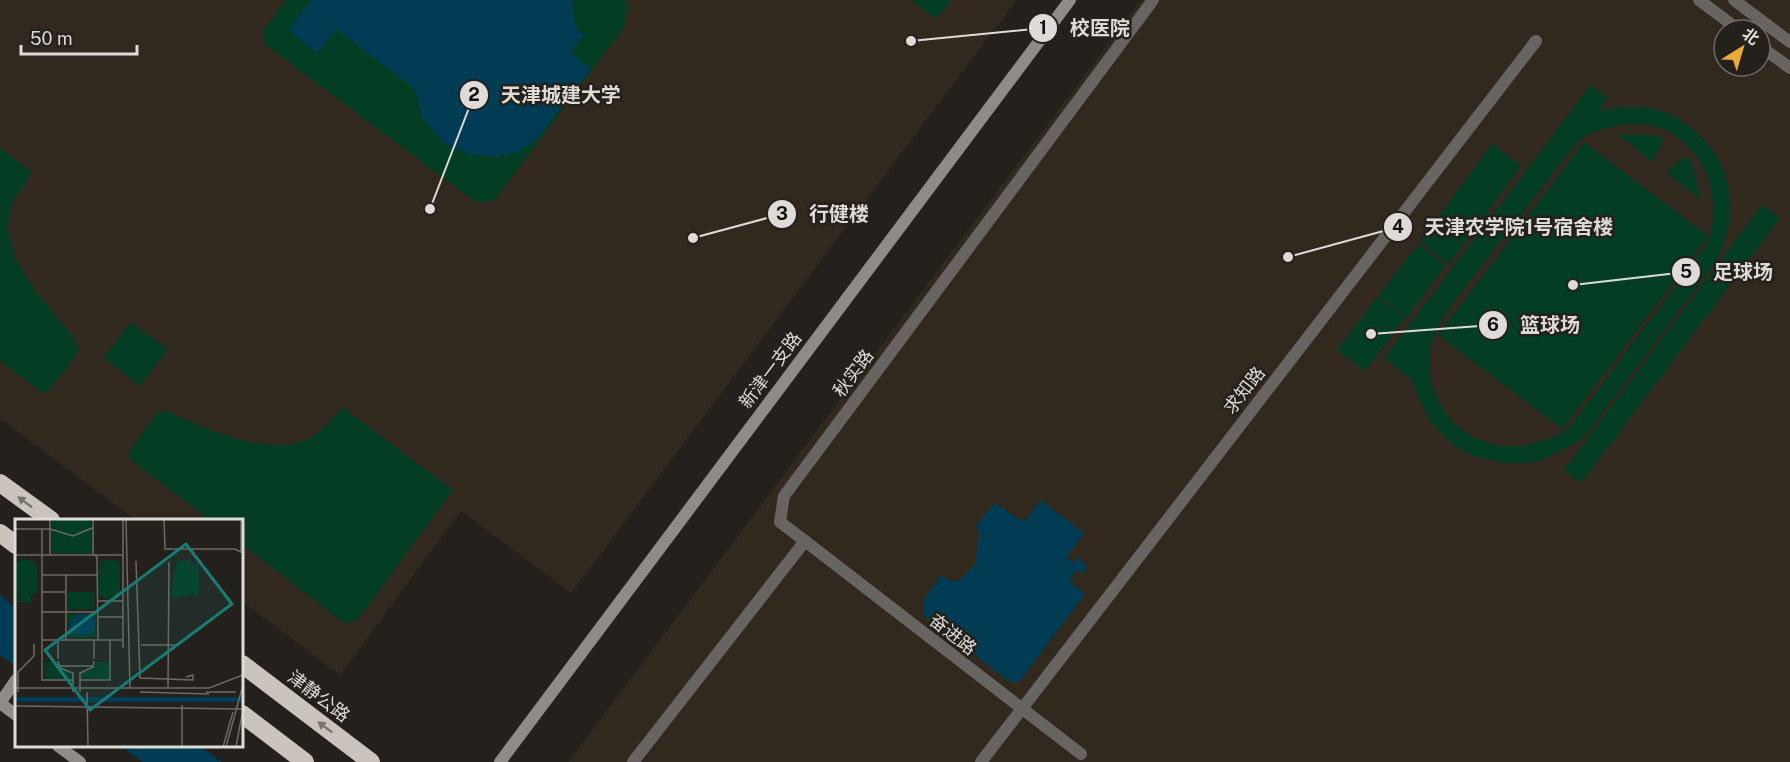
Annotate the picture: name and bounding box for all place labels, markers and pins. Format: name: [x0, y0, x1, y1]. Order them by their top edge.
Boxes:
callout: 校医院: [1028, 9, 1142, 47]
callout: 天津城建大学: [459, 76, 633, 114]
callout: 行健楼: [767, 195, 881, 233]
callout: 天津农学院1号宿舍楼: [1383, 208, 1626, 246]
callout: 足球场: [1671, 253, 1785, 291]
callout: 篮球场: [1478, 306, 1592, 344]

